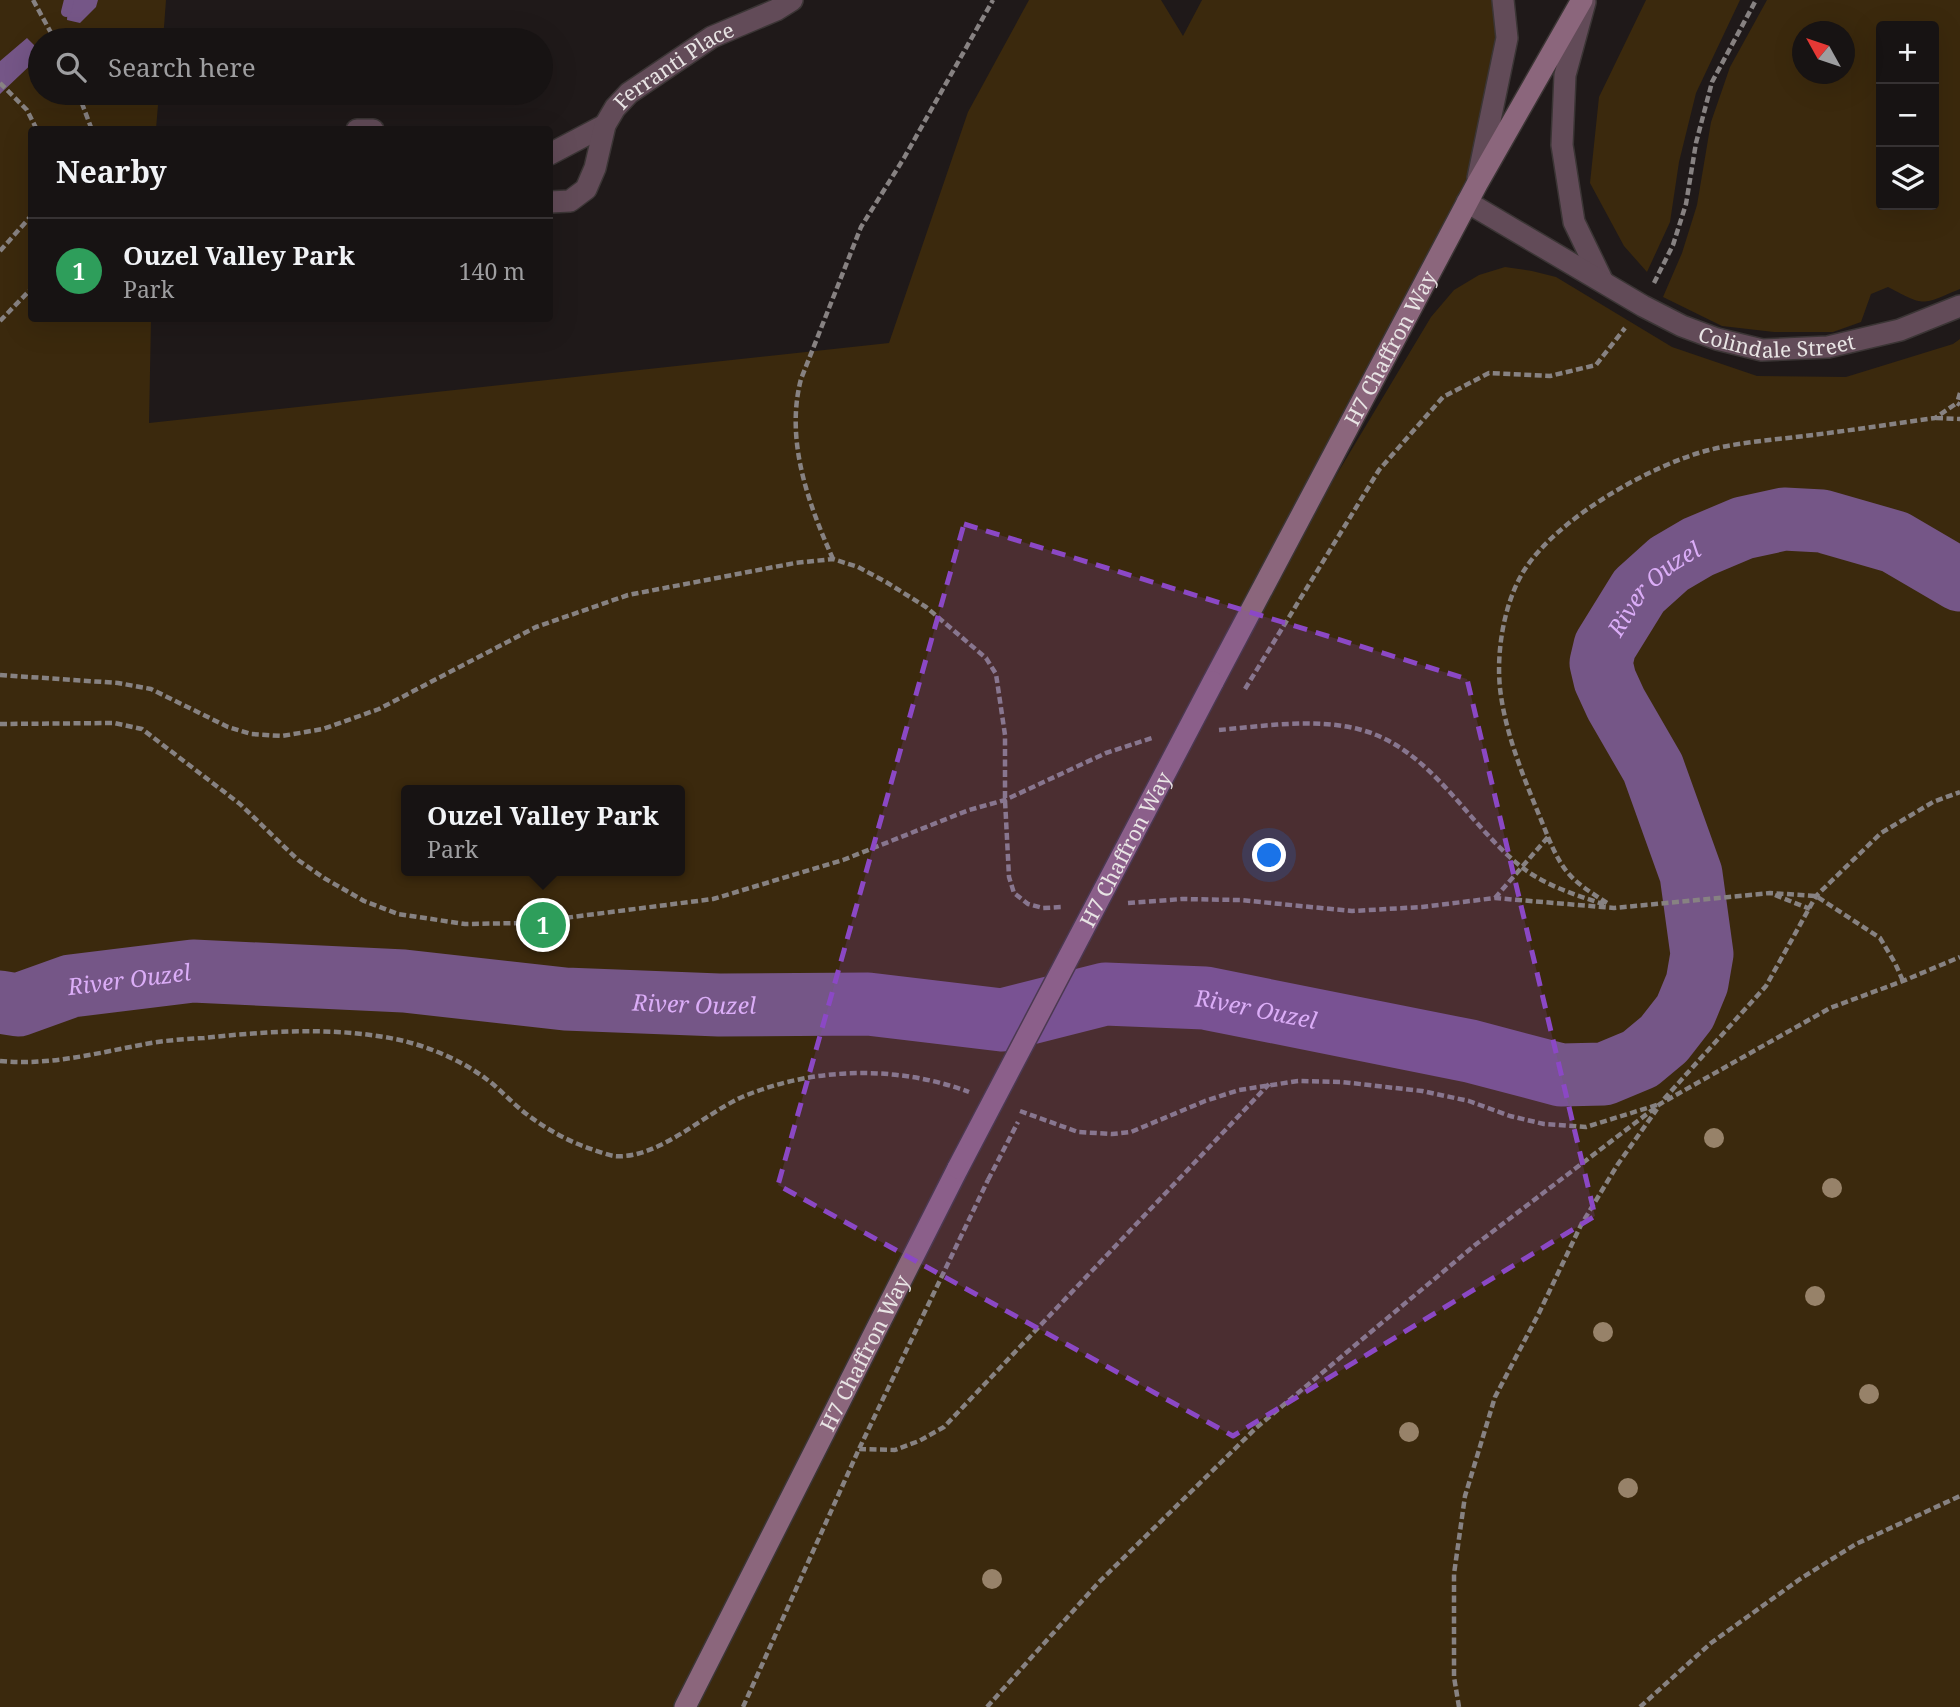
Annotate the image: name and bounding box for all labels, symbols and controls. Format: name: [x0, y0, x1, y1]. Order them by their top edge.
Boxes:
street label: Ferranti Place: [607, 15, 738, 115]
north arrow: [1792, 21, 1855, 84]
map controls: [1876, 21, 1939, 210]
button: +: [1876, 21, 1939, 84]
search box: [28, 28, 553, 105]
icon: search: [52, 48, 90, 86]
text: Search here: [108, 49, 256, 85]
button: −: [1876, 84, 1939, 147]
button: layers: [1876, 147, 1939, 210]
text: Nearby: [56, 151, 167, 192]
text: Ouzel Valley Park: [123, 237, 355, 273]
text: 1: [73, 255, 86, 287]
text: 140 m: [459, 255, 525, 287]
street label: H7 Chaffron Way: [1337, 266, 1443, 430]
text: Park: [123, 273, 174, 305]
street label: Colindale Street: [1694, 319, 1858, 364]
water label: River Ouzel: [1599, 533, 1706, 643]
street label: H7 Chaffron Way: [1073, 767, 1178, 932]
popup: [401, 785, 685, 876]
text: Ouzel Valley Park: [427, 797, 659, 833]
text: Park: [427, 833, 478, 865]
your location: [1252, 838, 1286, 872]
pin: 1: [520, 899, 566, 951]
water label: River Ouzel: [65, 955, 192, 1002]
water label: River Ouzel: [1193, 982, 1320, 1036]
water label: River Ouzel: [631, 986, 756, 1021]
street label: H7 Chaffron Way: [813, 1270, 916, 1436]

